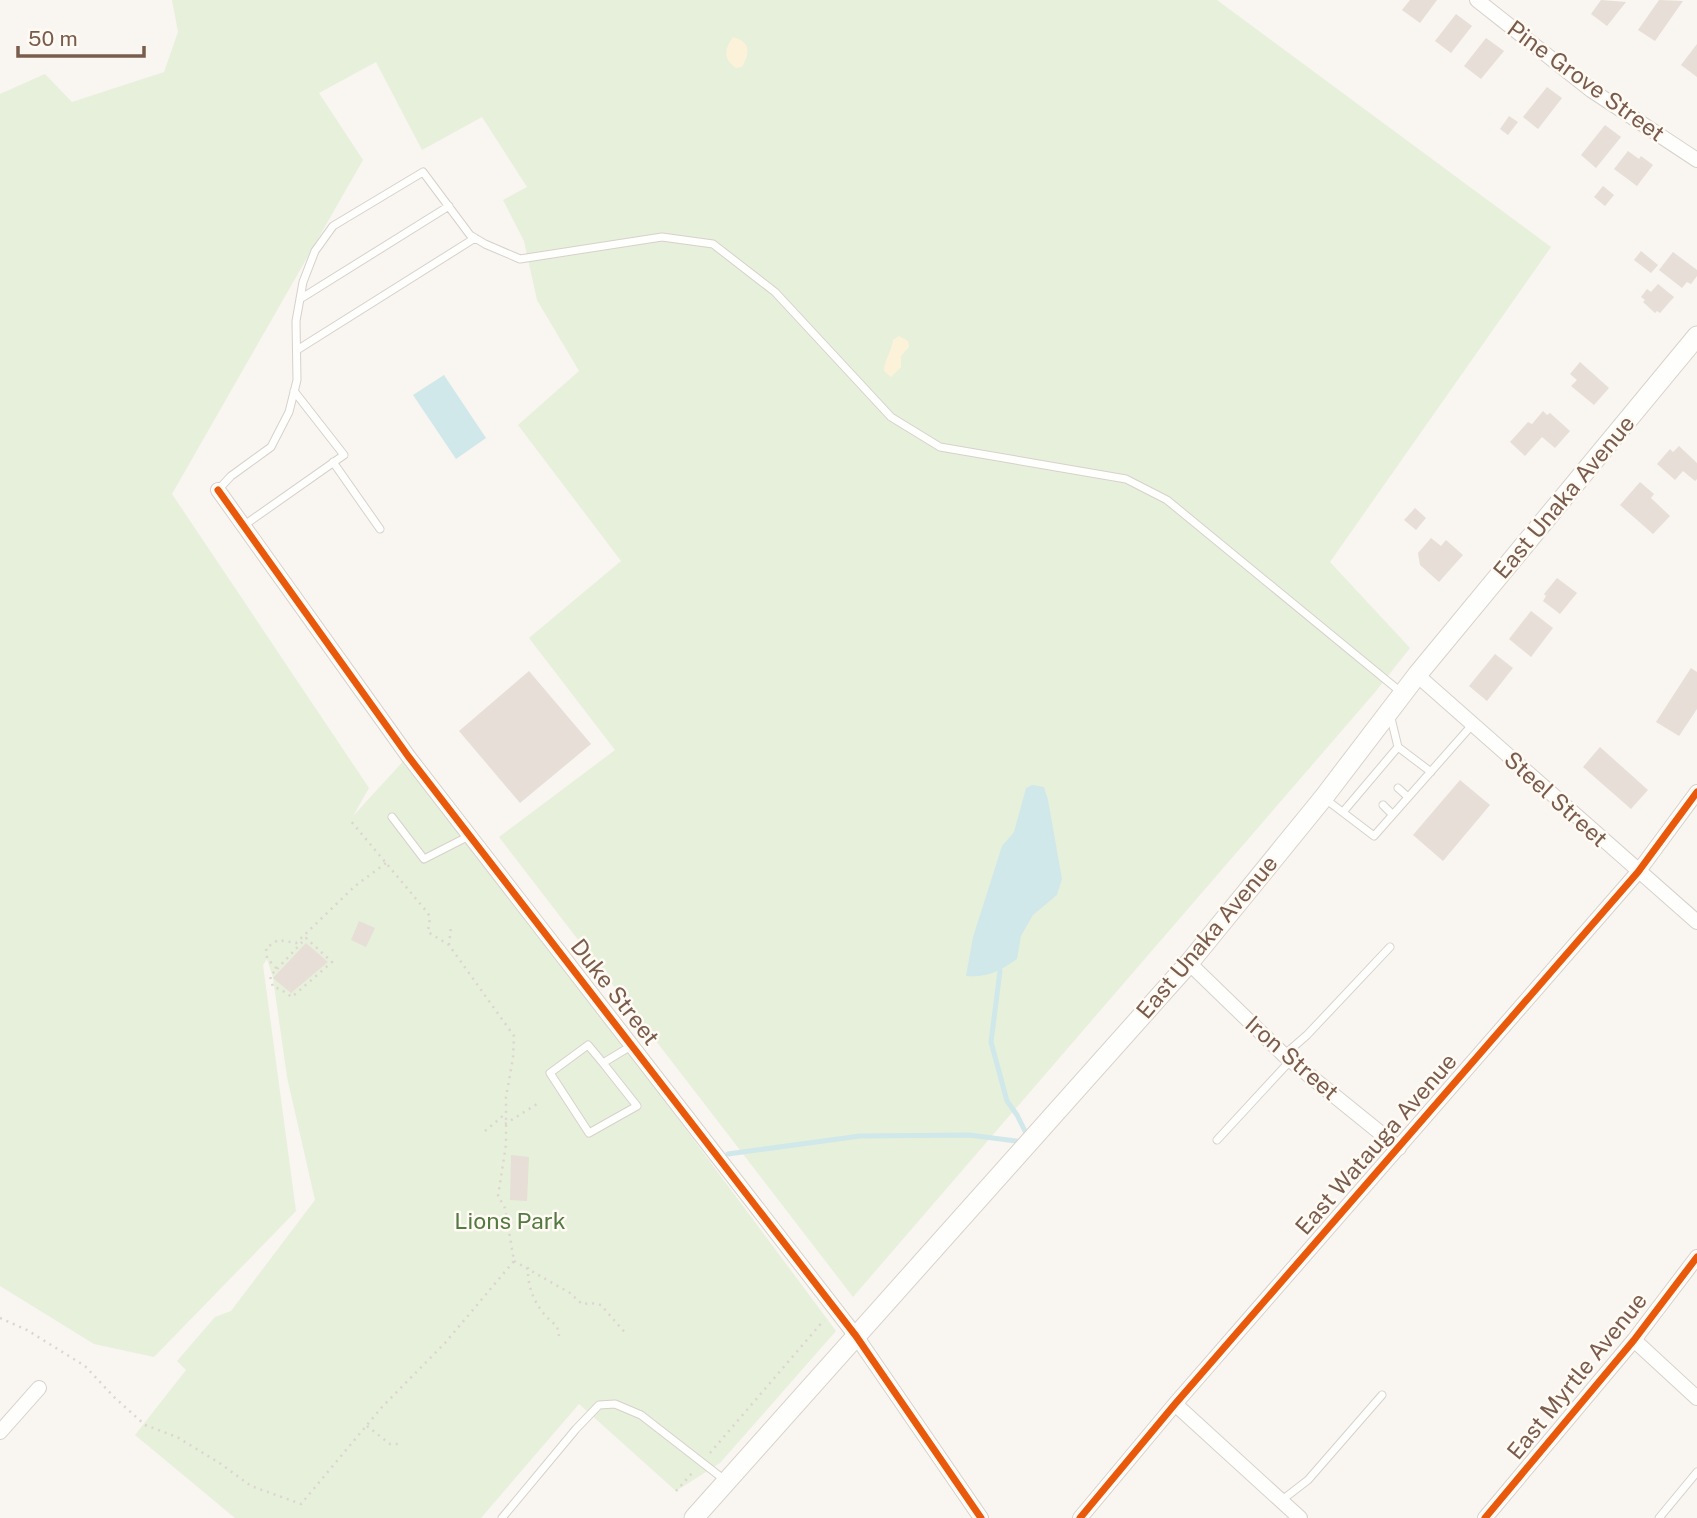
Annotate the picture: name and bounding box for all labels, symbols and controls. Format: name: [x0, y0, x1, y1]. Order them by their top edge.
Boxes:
scale bar: [18, 14, 144, 58]
street label: Pine Grove Street: [1502, 15, 1670, 147]
text: 50 m: [28, 26, 78, 51]
street label: East Unaka Avenue: [1488, 410, 1640, 584]
street label: Steel Street: [1499, 745, 1613, 852]
street label: East Unaka Avenue: [1131, 850, 1283, 1024]
street label: Duke Street: [566, 933, 665, 1050]
street label: Iron Street: [1240, 1010, 1344, 1105]
street label: East Watauga Avenue: [1290, 1047, 1462, 1240]
park label: Lions Park: [454, 1207, 566, 1234]
street label: East Myrtle Avenue: [1501, 1287, 1652, 1465]

